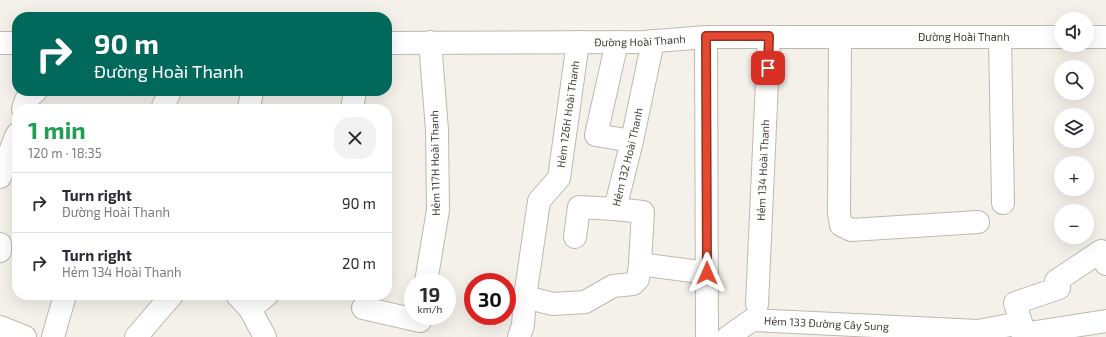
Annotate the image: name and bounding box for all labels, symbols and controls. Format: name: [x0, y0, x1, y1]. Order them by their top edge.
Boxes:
map controls: [1054, 12, 1094, 244]
button: sound: [1054, 12, 1094, 52]
text: 90 m: [94, 26, 159, 60]
icon: right: [28, 28, 80, 80]
street label: Đường Hoài Thanh: [918, 30, 1010, 43]
street label: Đường Hoài Thanh: [594, 32, 686, 48]
pin: [751, 51, 785, 85]
icon: arrive: [757, 57, 779, 79]
text: Đường Hoài Thanh: [94, 60, 244, 82]
street label: Hẻm 126H Hoài Thanh: [553, 60, 581, 169]
button: search: [1054, 60, 1094, 100]
street label: Hẻm 132 Hoài Thanh: [609, 106, 645, 207]
button: layers: [1054, 108, 1094, 148]
street label: Hẻm 117H Hoài Thanh: [427, 110, 442, 216]
text: 1 min: [28, 115, 86, 144]
button: close: [334, 117, 376, 159]
street label: Hẻm 134 Hoài Thanh: [754, 119, 771, 221]
text: 120 m · 18:35: [28, 145, 102, 161]
button: +: [1054, 156, 1094, 196]
text: Turn right: [62, 186, 132, 204]
icon: right: [28, 192, 50, 214]
text: 90 m: [342, 194, 376, 212]
text: Đường Hoài Thanh: [62, 204, 170, 220]
button: −: [1054, 204, 1094, 244]
text: Turn right: [62, 246, 132, 264]
icon: right: [28, 252, 50, 274]
position arrow: [686, 252, 728, 294]
text: 20 m: [342, 254, 376, 272]
text: Hẻm 134 Hoài Thanh: [62, 264, 182, 280]
speed limit sign: 30: [464, 273, 516, 325]
text: 19: [420, 282, 440, 306]
text: km/h: [418, 303, 442, 315]
street label: Hẻm 133 Đường Cây Sung: [764, 314, 889, 333]

